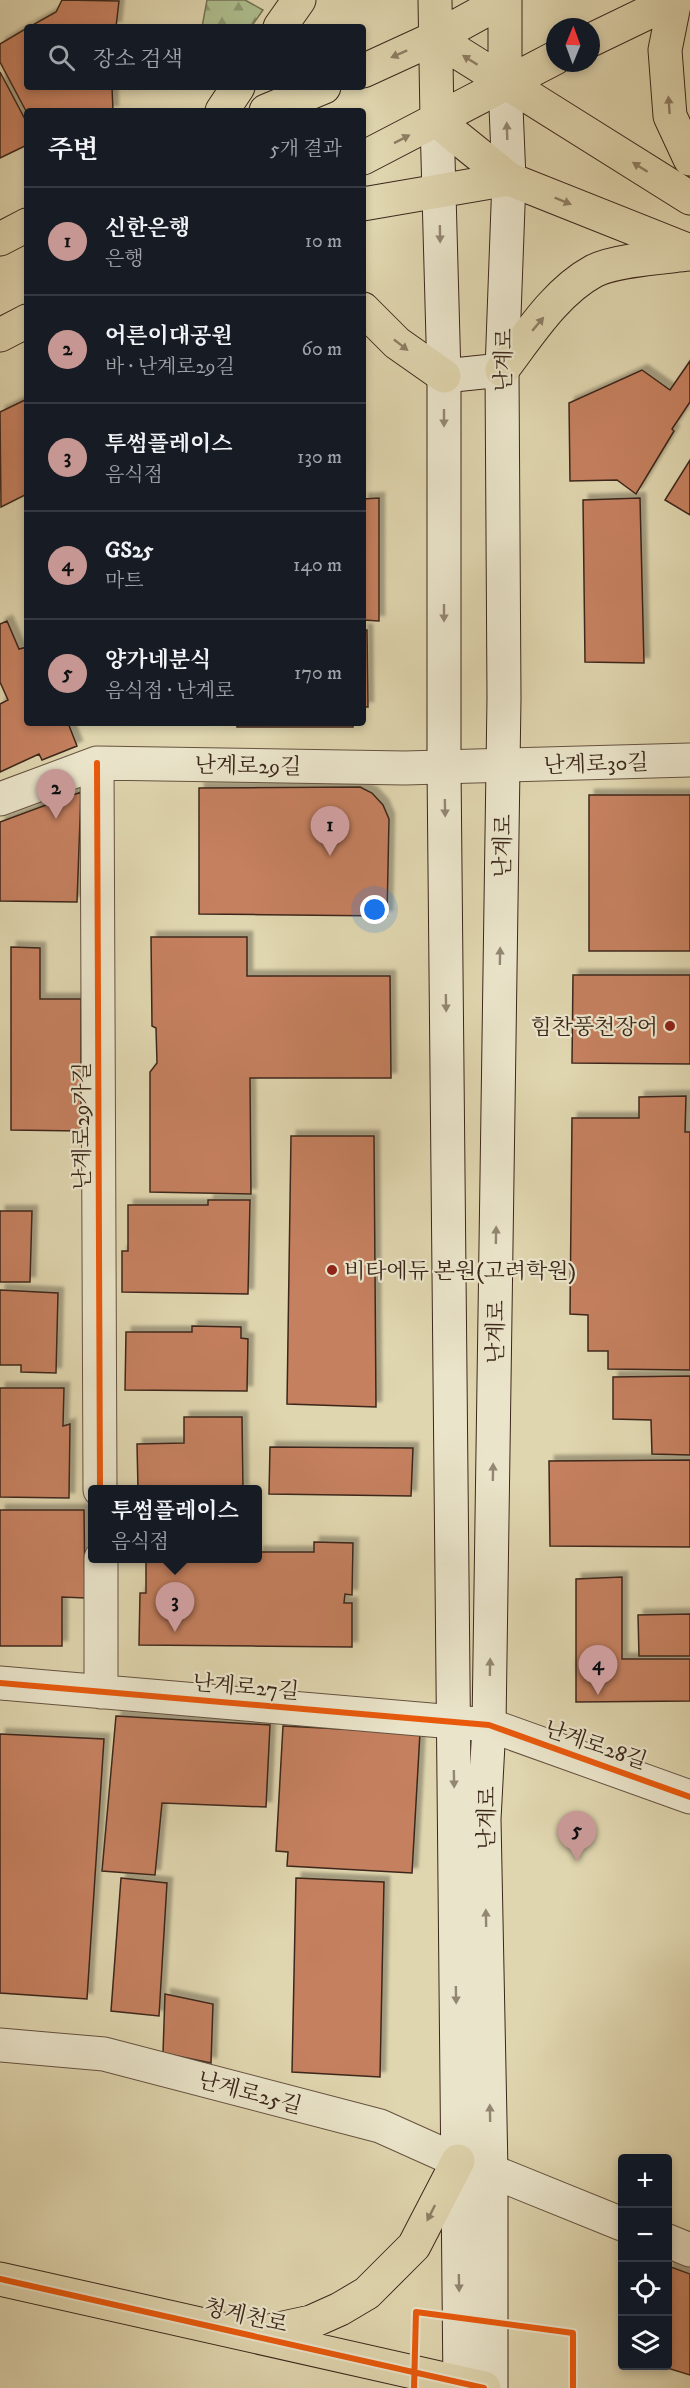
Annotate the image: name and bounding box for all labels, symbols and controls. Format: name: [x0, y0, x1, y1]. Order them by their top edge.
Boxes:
north arrow: [546, 18, 600, 72]
search box: [24, 24, 366, 90]
icon: search: [45, 41, 78, 74]
text: 장소 검색: [93, 46, 183, 73]
one-way arrow: [390, 50, 407, 59]
one-way arrow: [462, 55, 478, 66]
one-way arrow: [664, 96, 674, 115]
one-way arrow: [502, 121, 512, 140]
text: 주변: [48, 134, 98, 167]
one-way arrow: [393, 134, 410, 143]
text: 5개 결과: [270, 137, 342, 162]
one-way arrow: [632, 162, 648, 173]
one-way arrow: [555, 196, 573, 206]
text: 신한은행: [105, 215, 190, 242]
one-way arrow: [436, 225, 445, 244]
text: 1: [64, 229, 71, 254]
text: 10 m: [305, 229, 342, 254]
text: 은행: [105, 247, 144, 272]
one-way arrow: [531, 317, 544, 332]
text: 어른이대공원: [105, 323, 233, 350]
street label: 난계로: [490, 328, 519, 392]
text: 2: [63, 337, 72, 362]
text: 60 m: [302, 337, 342, 362]
one-way arrow: [394, 339, 409, 351]
text: 바 · 난계로29길: [105, 355, 235, 380]
one-way arrow: [439, 408, 449, 427]
text: 투썸플레이스: [105, 431, 233, 458]
text: 3: [64, 445, 71, 470]
text: 130 m: [297, 445, 342, 470]
text: 음식점: [105, 463, 163, 488]
text: GS25: [105, 537, 154, 564]
text: 4: [62, 553, 73, 578]
text: 140 m: [293, 553, 342, 578]
text: 마트: [105, 569, 144, 594]
one-way arrow: [439, 603, 449, 622]
text: 양가네분식: [105, 647, 211, 674]
text: 5: [63, 661, 72, 686]
text: 170 m: [294, 661, 342, 686]
text: 음식점 · 난계로: [105, 679, 234, 704]
street label: 난계로30길: [543, 749, 649, 780]
street label: 난계로29길: [194, 752, 302, 781]
pin: 2: [36, 770, 76, 819]
one-way arrow: [440, 798, 450, 817]
pin: 1: [310, 806, 350, 856]
street label: 난계로: [489, 814, 518, 878]
your location: [360, 895, 389, 924]
one-way arrow: [495, 947, 505, 966]
one-way arrow: [442, 993, 451, 1012]
place label: 힘찬풍천장어: [530, 1014, 658, 1041]
marker: 힘찬풍천장어: [663, 1019, 677, 1033]
street label: 난계로29가길: [69, 1062, 96, 1190]
one-way arrow: [491, 1225, 501, 1244]
place label: 비타에듀 본원(고려학원): [344, 1258, 576, 1285]
marker: 비타에듀 본원(고려학원): [325, 1263, 339, 1277]
street label: 난계로: [482, 1300, 511, 1364]
one-way arrow: [488, 1462, 498, 1481]
popup: [88, 1485, 262, 1563]
text: 투썸플레이스: [111, 1498, 239, 1525]
text: 음식점: [111, 1530, 169, 1555]
pin: 3: [156, 1582, 195, 1632]
pin: 4: [578, 1646, 618, 1695]
one-way arrow: [485, 1657, 495, 1676]
street label: 난계로27길: [191, 1669, 300, 1706]
street label: 난계로28길: [541, 1715, 650, 1776]
one-way arrow: [449, 1770, 459, 1789]
street label: 난계로: [473, 1786, 502, 1850]
pin: 5: [558, 1812, 596, 1861]
one-way arrow: [482, 1908, 491, 1927]
one-way arrow: [451, 1986, 461, 2005]
street label: 난계로25길: [195, 2067, 305, 2120]
one-way arrow: [485, 2103, 495, 2122]
map controls: [618, 2154, 672, 2370]
button: +: [618, 2154, 672, 2208]
one-way arrow: [426, 2205, 436, 2222]
button: −: [618, 2208, 672, 2262]
button: locate: [618, 2262, 672, 2316]
one-way arrow: [454, 2273, 464, 2292]
street label: 청계천로: [201, 2294, 290, 2339]
button: layers: [618, 2316, 672, 2370]

